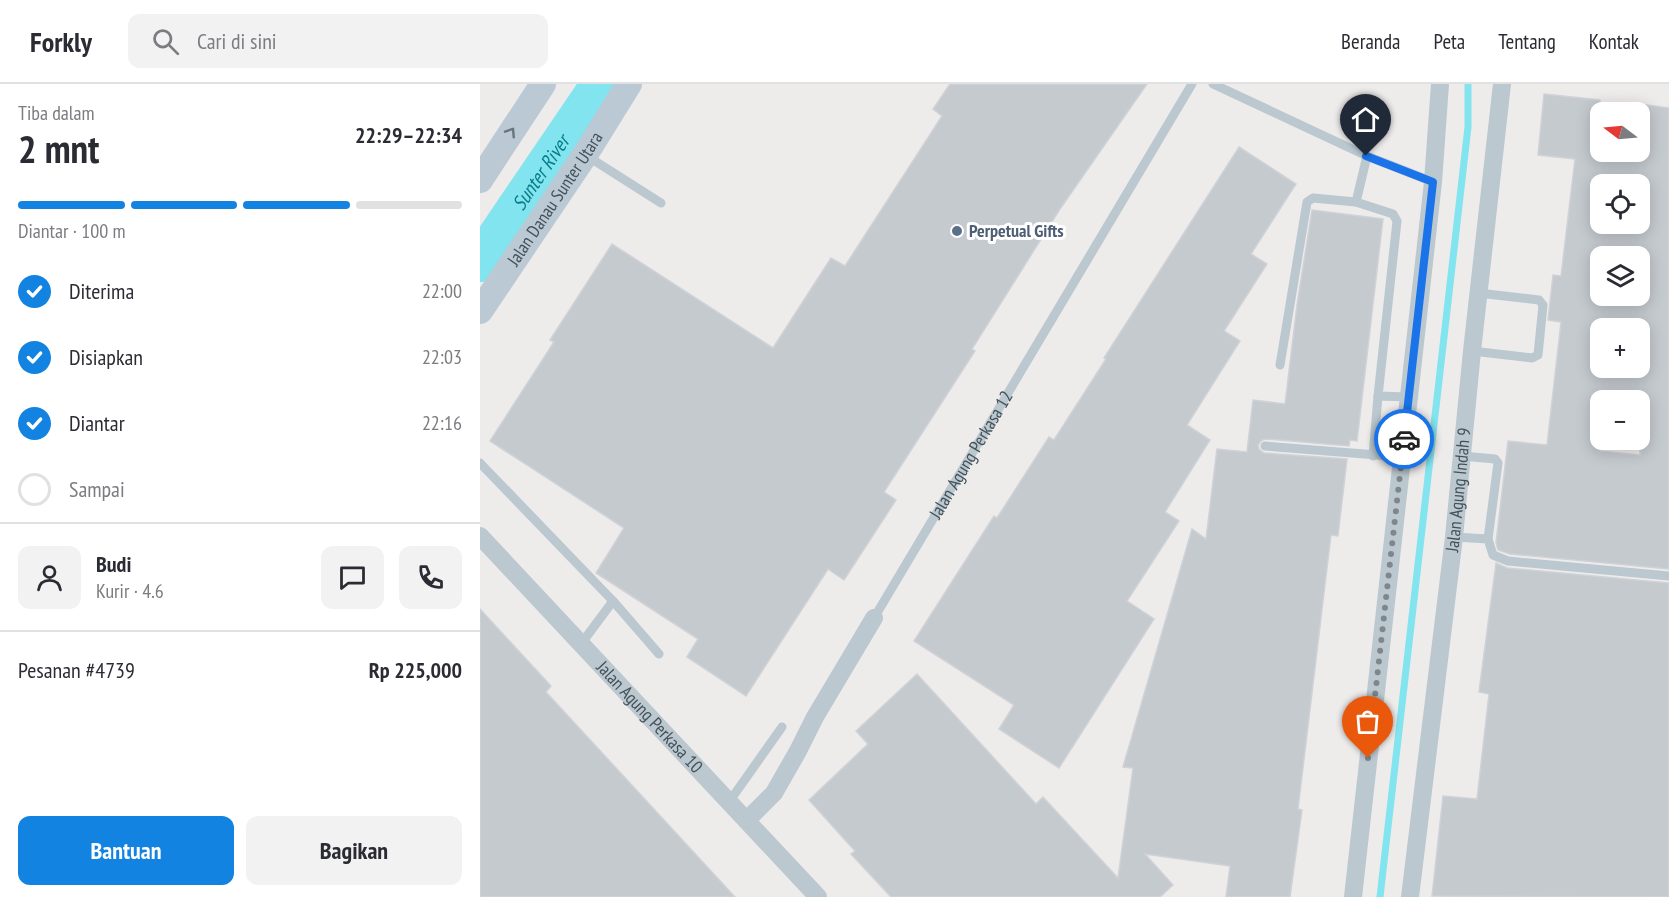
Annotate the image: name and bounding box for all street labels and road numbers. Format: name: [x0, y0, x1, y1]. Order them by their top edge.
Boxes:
street label: Jalan Danau Sunter Utara: [501, 127, 608, 271]
street label: Jalan Agung Perkasa 12: [923, 386, 1018, 524]
street label: Jalan Agung Indah 9: [1440, 427, 1476, 554]
street label: Jalan Agung Perkasa 10: [591, 655, 708, 778]

